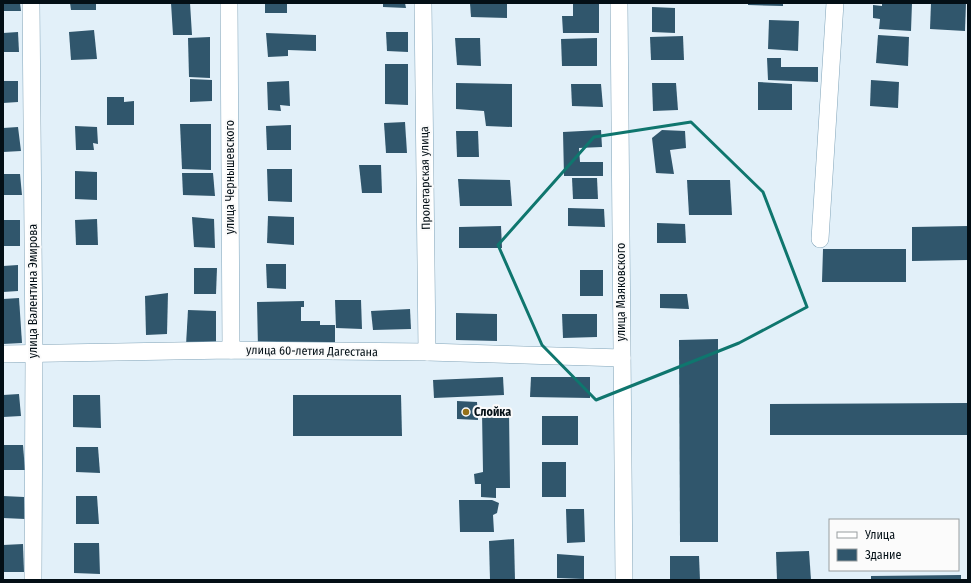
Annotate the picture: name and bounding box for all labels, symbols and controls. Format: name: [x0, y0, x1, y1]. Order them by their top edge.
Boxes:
street label: улица Чернышевского: [223, 120, 237, 234]
street label: Пролетарская улица: [417, 126, 433, 230]
street label: улица Валентина Эмирова: [26, 224, 40, 358]
street label: улица Маяковского: [614, 243, 628, 341]
street label: улица 60-летия Дагестана: [246, 343, 378, 359]
place label: Слойка: [474, 405, 511, 419]
marker: Слойка: [461, 407, 471, 417]
legend: [829, 519, 959, 571]
text: Улица: [864, 528, 895, 542]
text: Здание: [865, 548, 901, 562]

